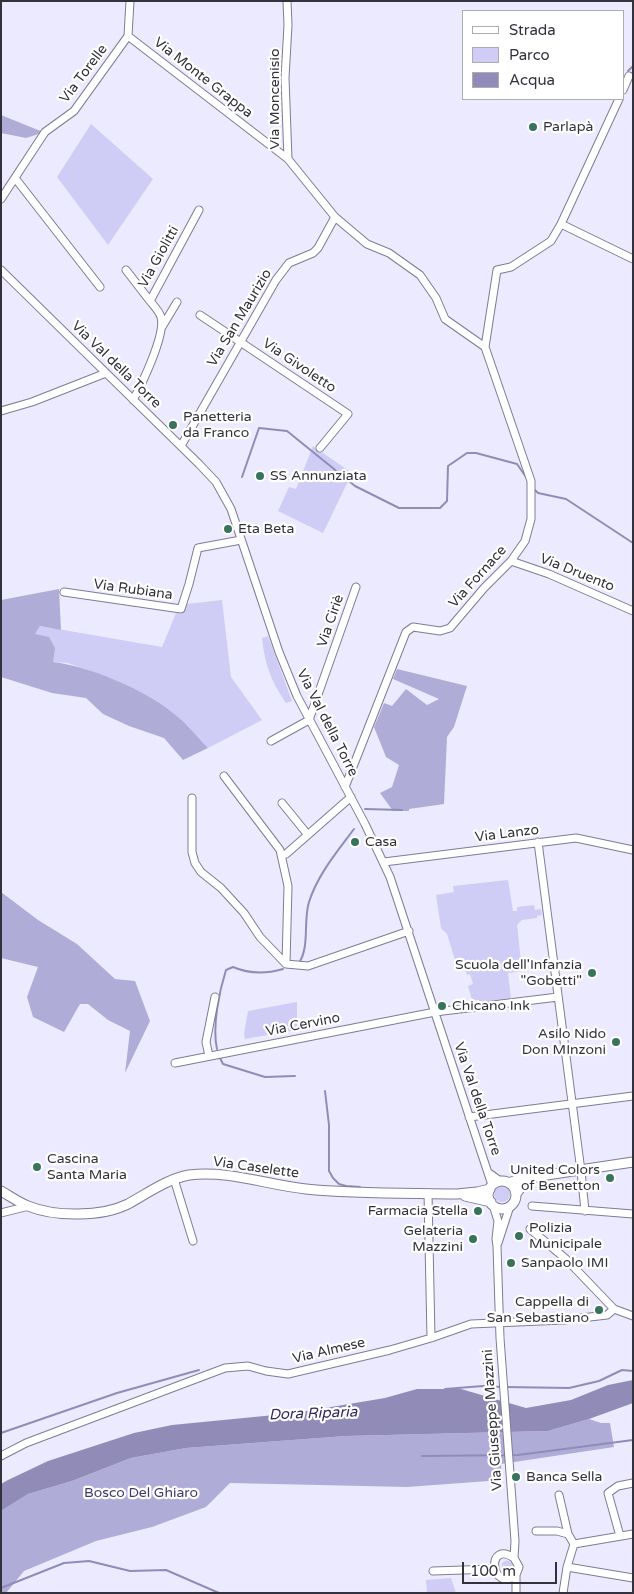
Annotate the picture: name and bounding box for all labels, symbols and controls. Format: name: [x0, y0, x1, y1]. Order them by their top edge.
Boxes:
legend: [462, 10, 624, 100]
text: Strada: [509, 21, 556, 39]
street label: Via Monte Grappa: [150, 34, 256, 122]
street label: Via Torelle: [57, 42, 111, 106]
text: Parco: [509, 46, 550, 64]
street label: Via Moncenisio: [267, 49, 283, 149]
text: Acqua: [509, 71, 555, 89]
place label: Parlapà: [543, 119, 593, 135]
marker: Parlapà: [527, 121, 539, 133]
street label: Via Giolitti: [135, 223, 183, 291]
street label: Via San Maurizio: [204, 266, 276, 370]
street label: Via Val della Torre: [68, 318, 164, 412]
street label: Via Givoletto: [259, 335, 339, 397]
place label: Panetteria da Franco: [183, 409, 252, 442]
marker: Panetteria da Franco: [167, 419, 179, 431]
place label: SS Annunziata: [270, 468, 367, 484]
marker: SS Annunziata: [254, 470, 266, 482]
place label: Eta Beta: [238, 521, 294, 537]
marker: Eta Beta: [222, 523, 234, 535]
street label: Via Fornace: [446, 542, 510, 612]
street label: Via Druento: [537, 550, 617, 596]
street label: Via Rubiana: [92, 576, 174, 604]
street label: Via Ciriè: [314, 592, 348, 650]
street label: Via Val della Torre: [293, 666, 361, 780]
street label: Via Lanzo: [474, 822, 540, 846]
place label: Casa: [365, 834, 397, 850]
marker: Casa: [349, 836, 361, 848]
place label: Scuola dell'Infanzia "Gobetti": [455, 957, 582, 990]
marker: Scuola dell'Infanzia "Gobetti": [586, 967, 598, 979]
place label: Chicano Ink: [452, 998, 530, 1014]
marker: Chicano Ink: [436, 1000, 448, 1012]
street label: Via Cervino: [264, 1010, 342, 1040]
place label: Asilo Nido Don MInzoni: [522, 1026, 606, 1058]
marker: Asilo Nido Don MInzoni: [610, 1036, 622, 1048]
street label: Via Val della Torre: [450, 1040, 504, 1158]
place label: Cascina Santa Maria: [47, 1151, 127, 1184]
street label: Via Caselette: [212, 1154, 300, 1182]
marker: Cascina Santa Maria: [31, 1161, 43, 1173]
place label: United Colors of Benetton: [510, 1162, 600, 1194]
marker: United Colors of Benetton: [604, 1172, 616, 1184]
place label: Farmacia Stella: [368, 1203, 468, 1219]
marker: Farmacia Stella: [472, 1205, 484, 1217]
place label: Polizia Municipale: [529, 1220, 602, 1252]
place label: Gelateria Mazzini: [403, 1223, 463, 1256]
marker: Polizia Municipale: [513, 1230, 525, 1242]
marker: Gelateria Mazzini: [467, 1233, 479, 1245]
place label: Sanpaolo IMI: [521, 1255, 608, 1271]
marker: Sanpaolo IMI: [505, 1257, 517, 1269]
place label: Cappella di San Sebastiano: [487, 1294, 589, 1326]
marker: Cappella di San Sebastiano: [593, 1304, 605, 1316]
street label: Via Almese: [291, 1335, 367, 1367]
street label: Via Giuseppe Mazzini: [480, 1349, 506, 1491]
water label: Dora Riparia: [269, 1403, 357, 1425]
place label: Banca Sella: [526, 1469, 602, 1485]
marker: Banca Sella: [510, 1471, 522, 1483]
park label: Bosco Del Ghiaro: [84, 1485, 198, 1501]
scale bar: [464, 1552, 559, 1584]
text: 100 m: [470, 1562, 516, 1580]

